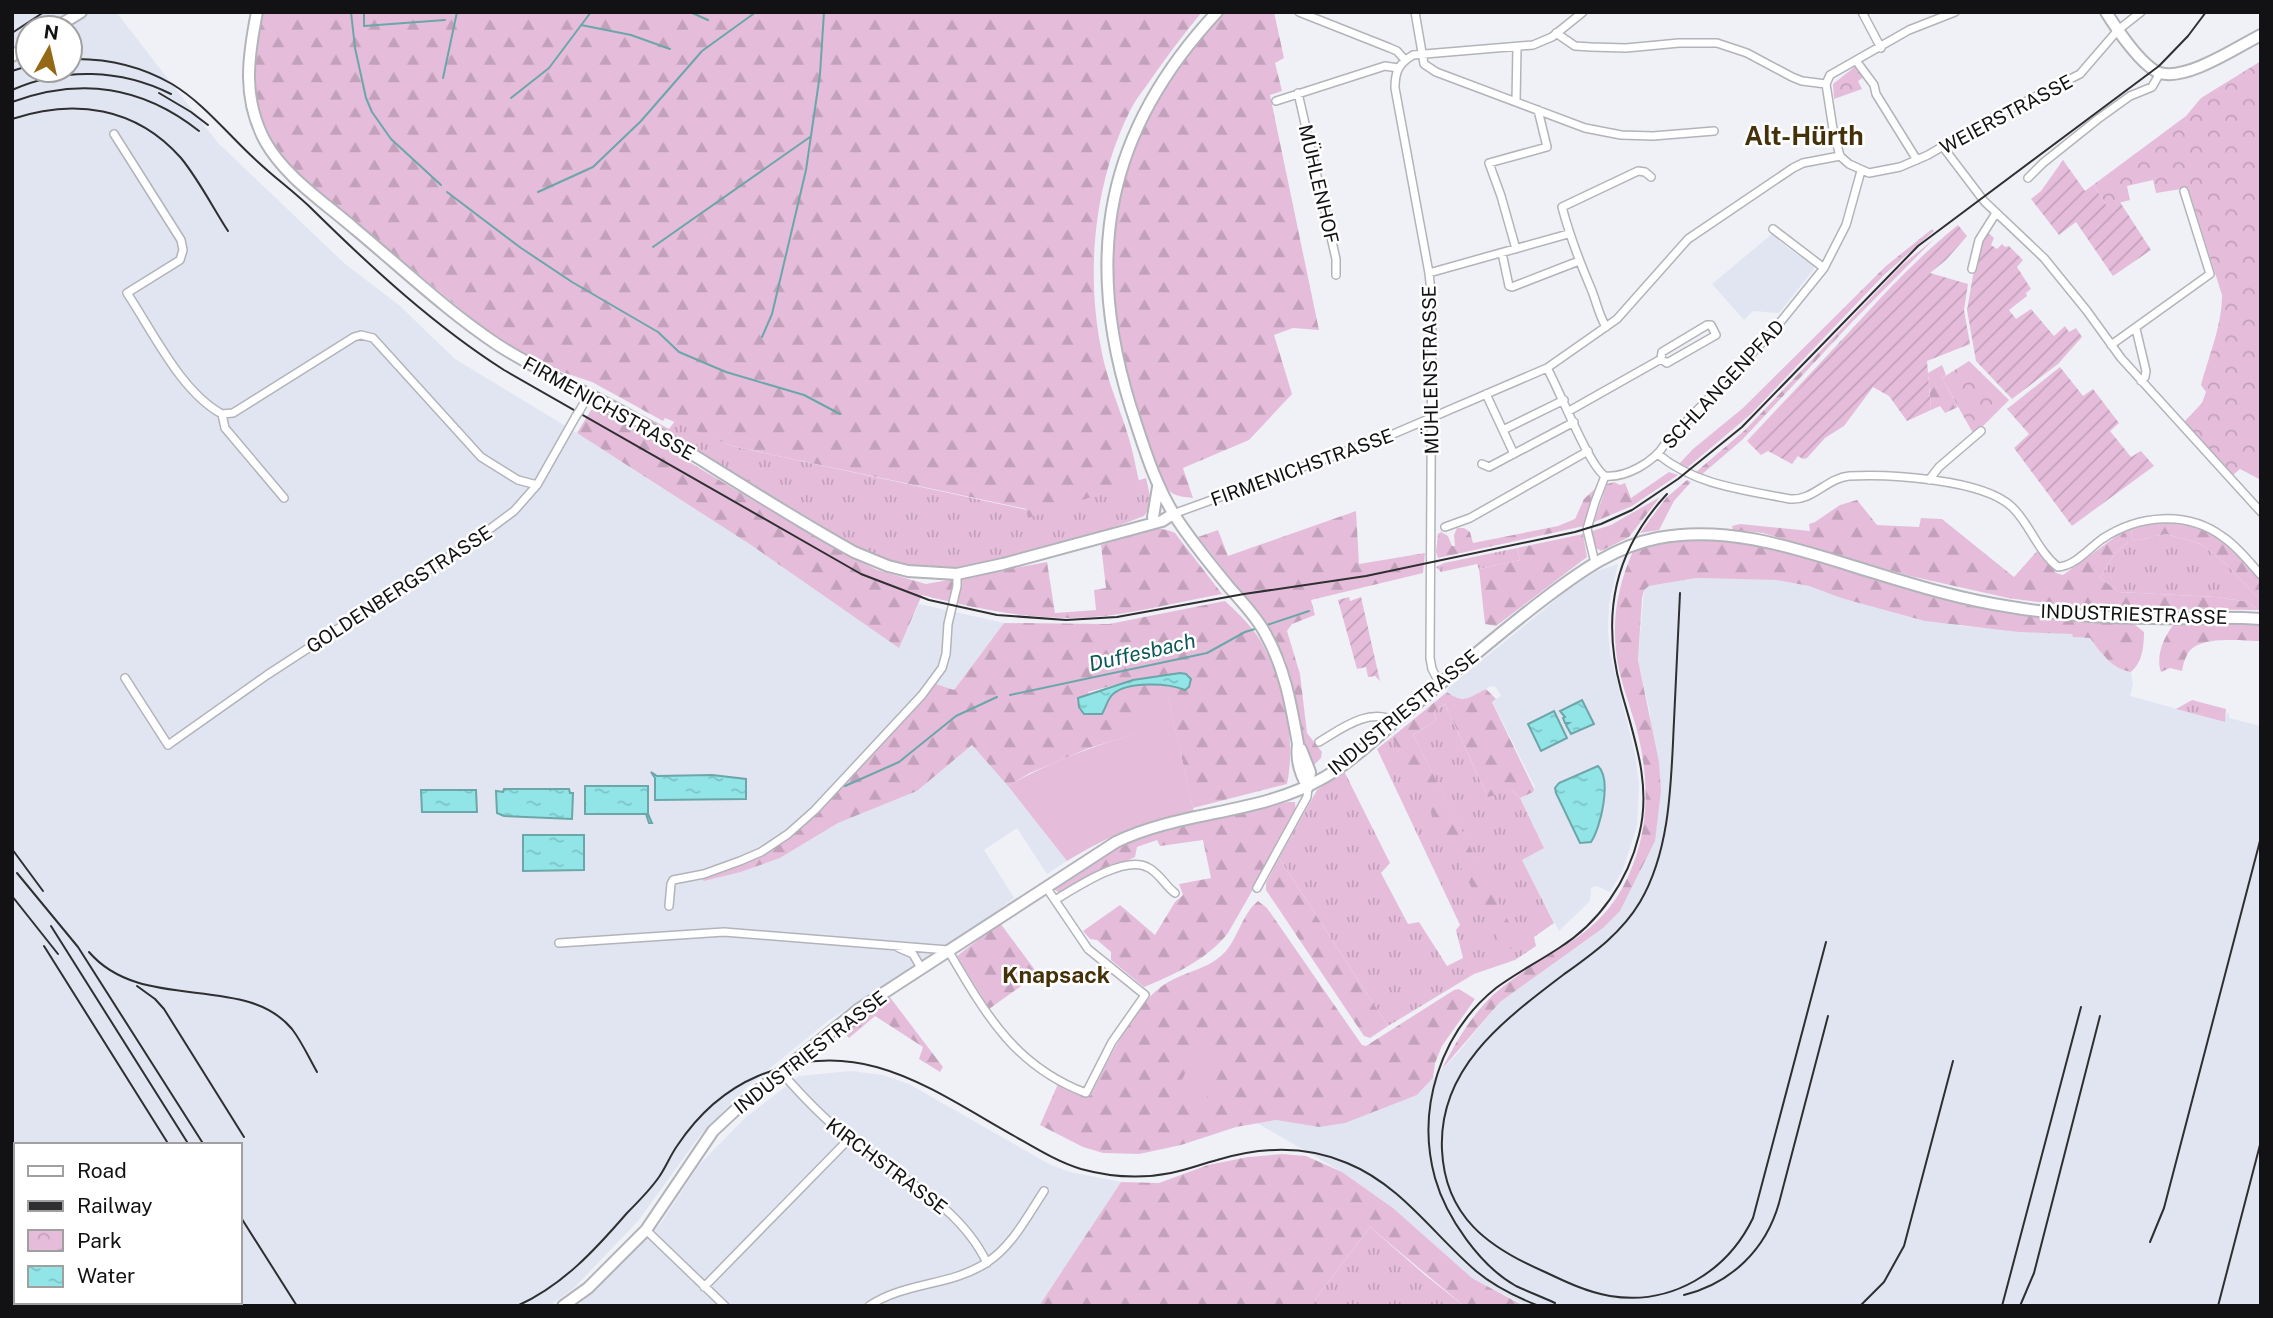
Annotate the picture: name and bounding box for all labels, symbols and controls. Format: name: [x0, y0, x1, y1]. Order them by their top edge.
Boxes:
north arrow: [14, 14, 84, 84]
text: N: [42, 20, 60, 44]
street label: WEIERSTRASSE: [1936, 70, 2076, 158]
district label: Alt-Hürth: [1744, 120, 1864, 151]
street label: MÜHLENHOF: [1295, 122, 1343, 246]
street label: MÜHLENSTRASSE: [1418, 285, 1442, 455]
street label: SCHLANGENPFAD: [1658, 315, 1788, 453]
street label: FIRMENICHSTRASSE: [519, 352, 699, 464]
street label: FIRMENICHSTRASSE: [1208, 424, 1396, 510]
street label: GOLDENBERGSTRASSE: [302, 521, 496, 657]
street label: INDUSTRIESTRASSE: [2040, 600, 2228, 628]
water label: Duffesbach: [1086, 628, 1198, 676]
street label: INDUSTRIESTRASSE: [1323, 645, 1483, 779]
district label: Knapsack: [1002, 961, 1110, 988]
street label: INDUSTRIESTRASSE: [730, 986, 890, 1118]
street label: KIRCHSTRASSE: [822, 1113, 952, 1219]
legend: [14, 1143, 242, 1304]
text: Road: [77, 1158, 127, 1183]
text: Railway: [77, 1193, 153, 1218]
text: Park: [77, 1228, 122, 1253]
text: Water: [77, 1263, 135, 1288]

